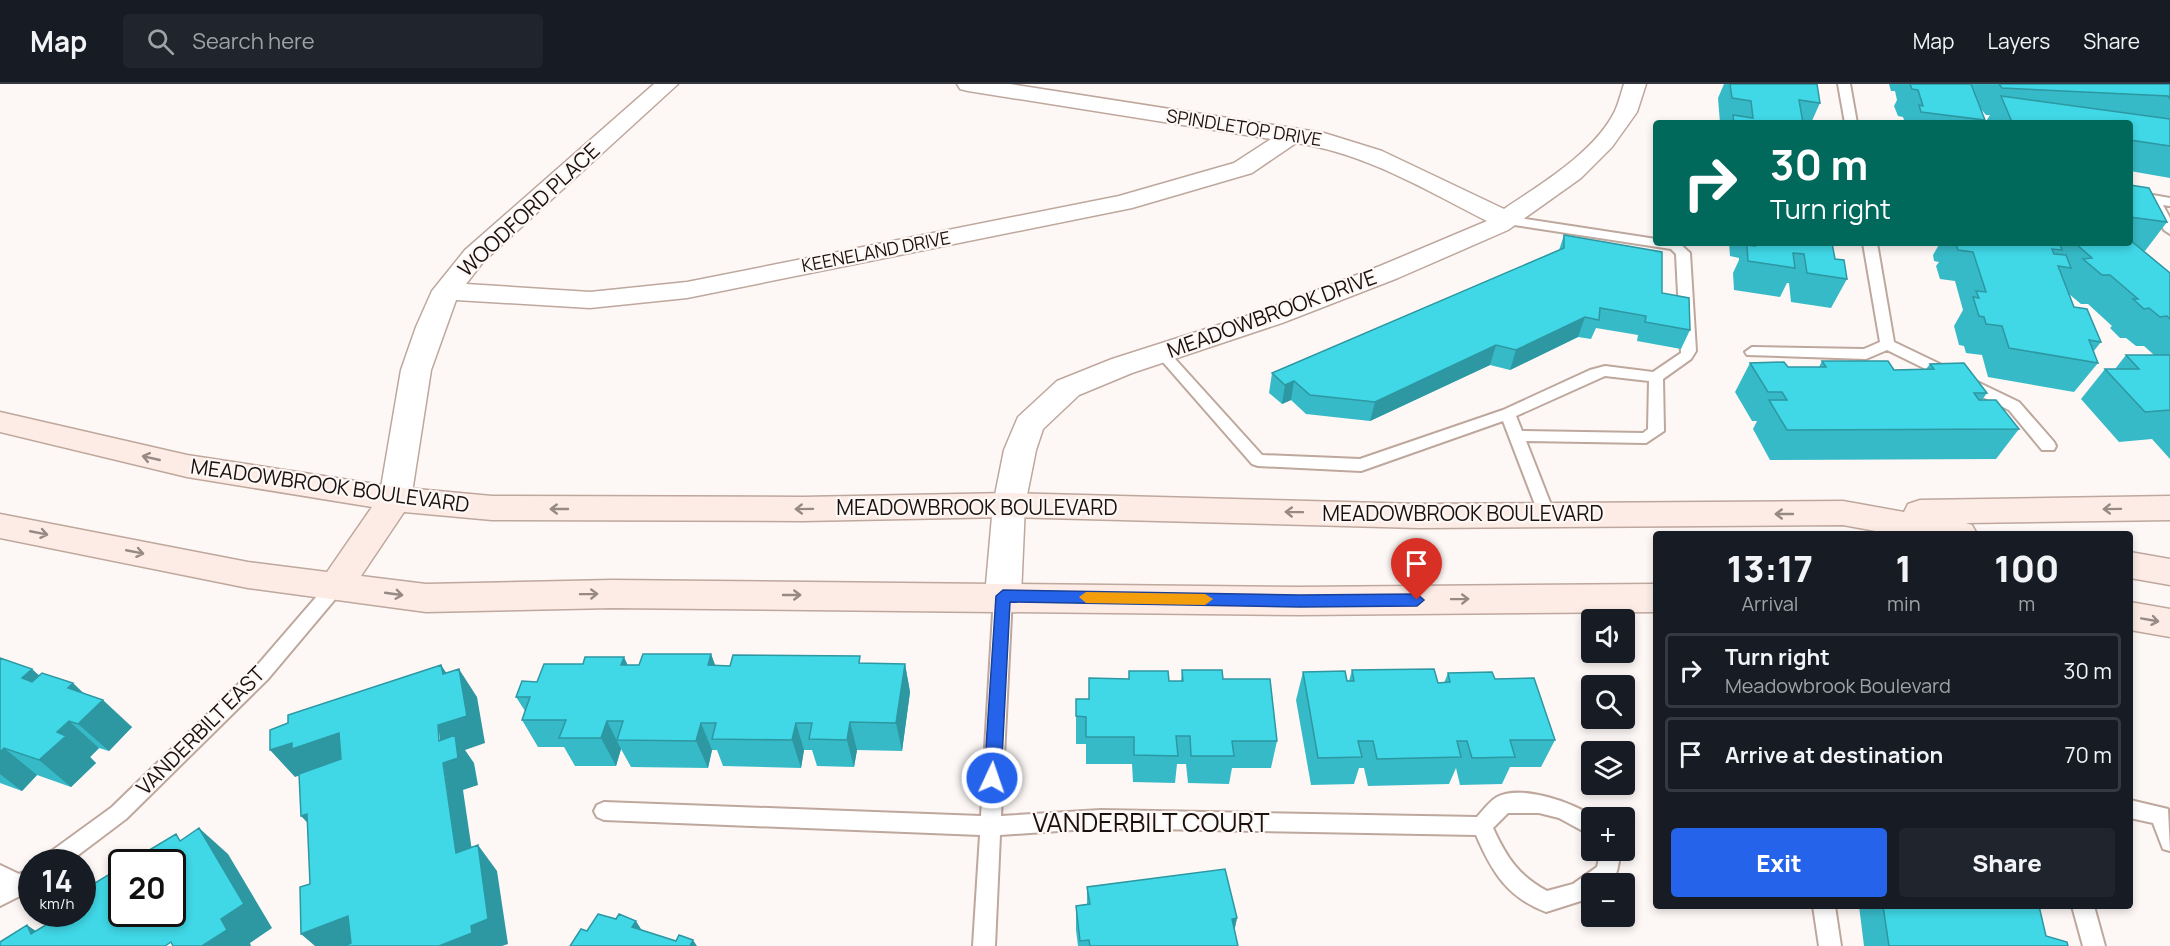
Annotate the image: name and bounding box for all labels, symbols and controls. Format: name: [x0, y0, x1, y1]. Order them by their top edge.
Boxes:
search box: [123, 14, 543, 68]
text: Map: [30, 22, 87, 60]
icon: search: [144, 25, 177, 58]
text: Search here: [192, 26, 315, 56]
text: Map: [1913, 27, 1954, 55]
text: Layers: [1987, 27, 2050, 55]
text: Share: [2083, 27, 2140, 55]
street label: SPINDLETOP DRIVE: [1165, 103, 1324, 151]
text: 30 m: [1770, 135, 1868, 193]
street label: WOODFORD PLACE: [451, 136, 605, 282]
icon: right: [1671, 144, 1749, 222]
text: Turn right: [1770, 190, 1891, 227]
street label: KEENELAND DRIVE: [799, 225, 952, 277]
street label: MEADOWBROOK DRIVE: [1163, 262, 1380, 364]
one-way arrow: [142, 451, 161, 463]
street label: MEADOWBROOK BOULEVARD: [189, 452, 471, 518]
street label: MEADOWBROOK BOULEVARD: [836, 493, 1118, 521]
street label: MEADOWBROOK BOULEVARD: [1322, 499, 1604, 527]
one-way arrow: [550, 503, 570, 515]
one-way arrow: [794, 503, 814, 515]
one-way arrow: [2102, 503, 2122, 515]
one-way arrow: [1284, 506, 1304, 518]
one-way arrow: [1775, 508, 1795, 519]
one-way arrow: [28, 528, 48, 539]
pin: [1391, 538, 1442, 600]
text: 13:17: [1727, 544, 1813, 593]
text: 1: [1896, 544, 1912, 593]
text: 100: [1994, 544, 2059, 593]
one-way arrow: [124, 547, 144, 558]
icon: arrive: [1400, 547, 1433, 580]
one-way arrow: [384, 589, 403, 600]
one-way arrow: [578, 589, 598, 600]
one-way arrow: [782, 589, 802, 601]
text: Arrival: [1741, 590, 1799, 617]
text: min: [1887, 590, 1921, 617]
text: m: [2018, 590, 2035, 617]
one-way arrow: [1450, 594, 1470, 605]
map controls: [1581, 609, 1635, 927]
button: sound: [1581, 609, 1635, 663]
one-way arrow: [2140, 614, 2159, 625]
text: Turn right: [1725, 642, 1830, 672]
icon: right: [1674, 654, 1707, 687]
text: 30 m: [2063, 656, 2112, 686]
street label: VANDERBILT EAST: [130, 660, 271, 801]
text: Meadowbrook Boulevard: [1725, 672, 1951, 699]
button: search: [1581, 675, 1635, 729]
icon: arrive: [1674, 738, 1707, 771]
text: Arrive at destination: [1725, 740, 1943, 770]
text: 70 m: [2064, 740, 2112, 770]
button: layers: [1581, 741, 1635, 795]
position arrow: [960, 746, 1024, 810]
street label: VANDERBILT COURT: [1033, 804, 1270, 840]
button: +: [1581, 807, 1635, 861]
button: Exit: [1671, 828, 1887, 897]
button: Share: [1899, 828, 2115, 897]
speed limit sign: 20: [108, 849, 186, 927]
text: 14: [41, 860, 73, 901]
button: −: [1581, 873, 1635, 927]
text: km/h: [40, 893, 74, 914]

